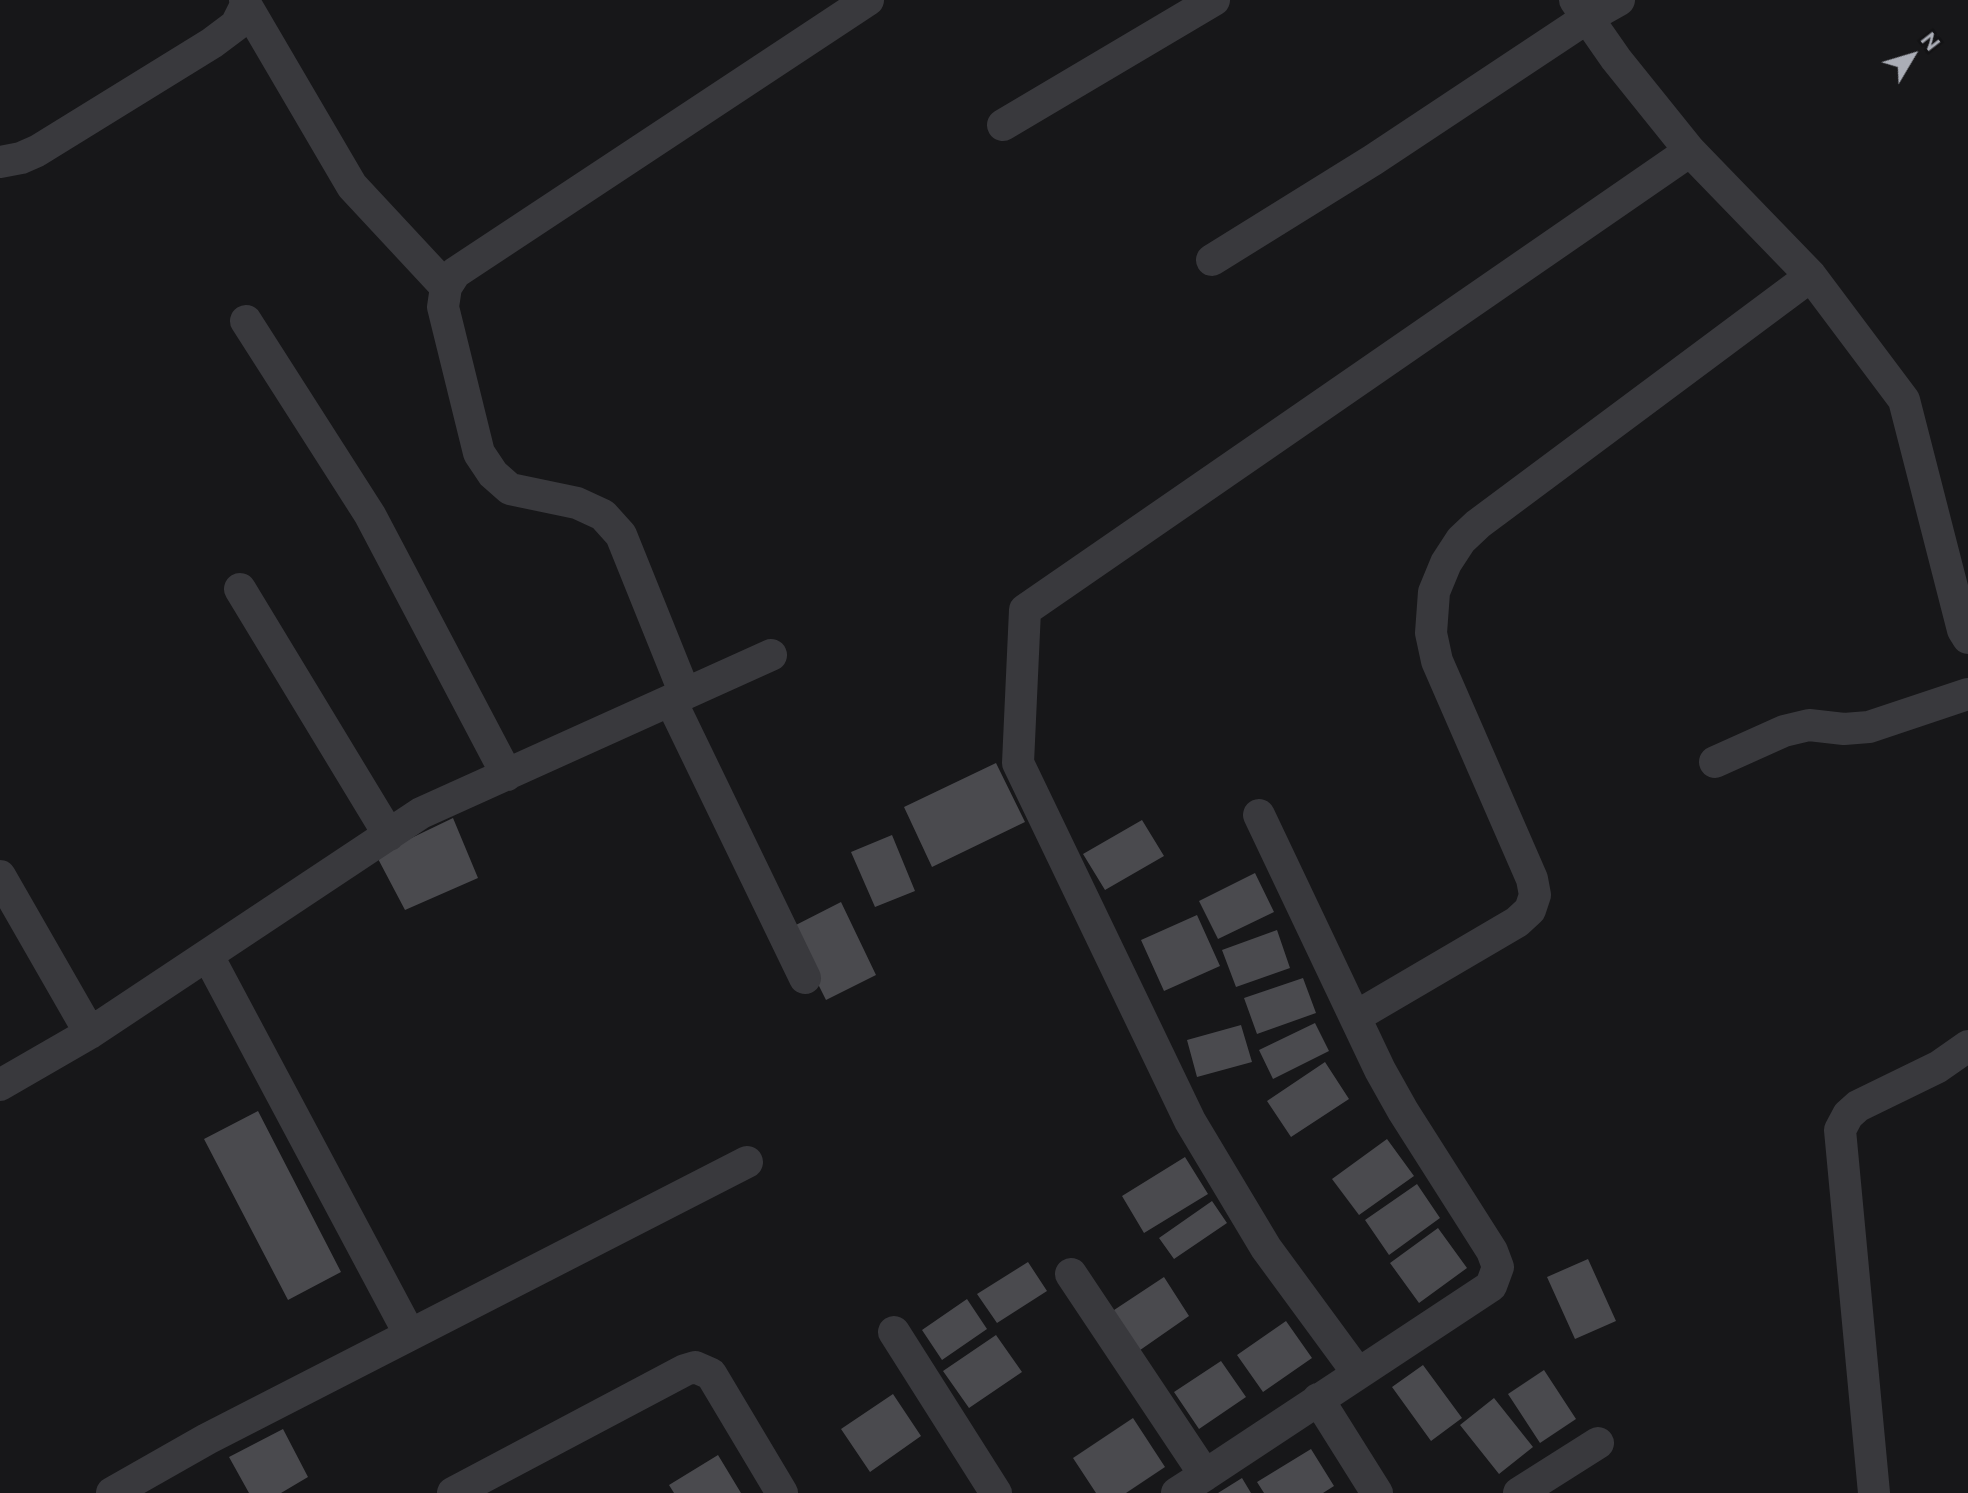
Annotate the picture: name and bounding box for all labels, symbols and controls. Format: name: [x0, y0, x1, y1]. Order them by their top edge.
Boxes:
north arrow: [1872, 16, 1952, 96]
text: N: [1916, 27, 1946, 55]

